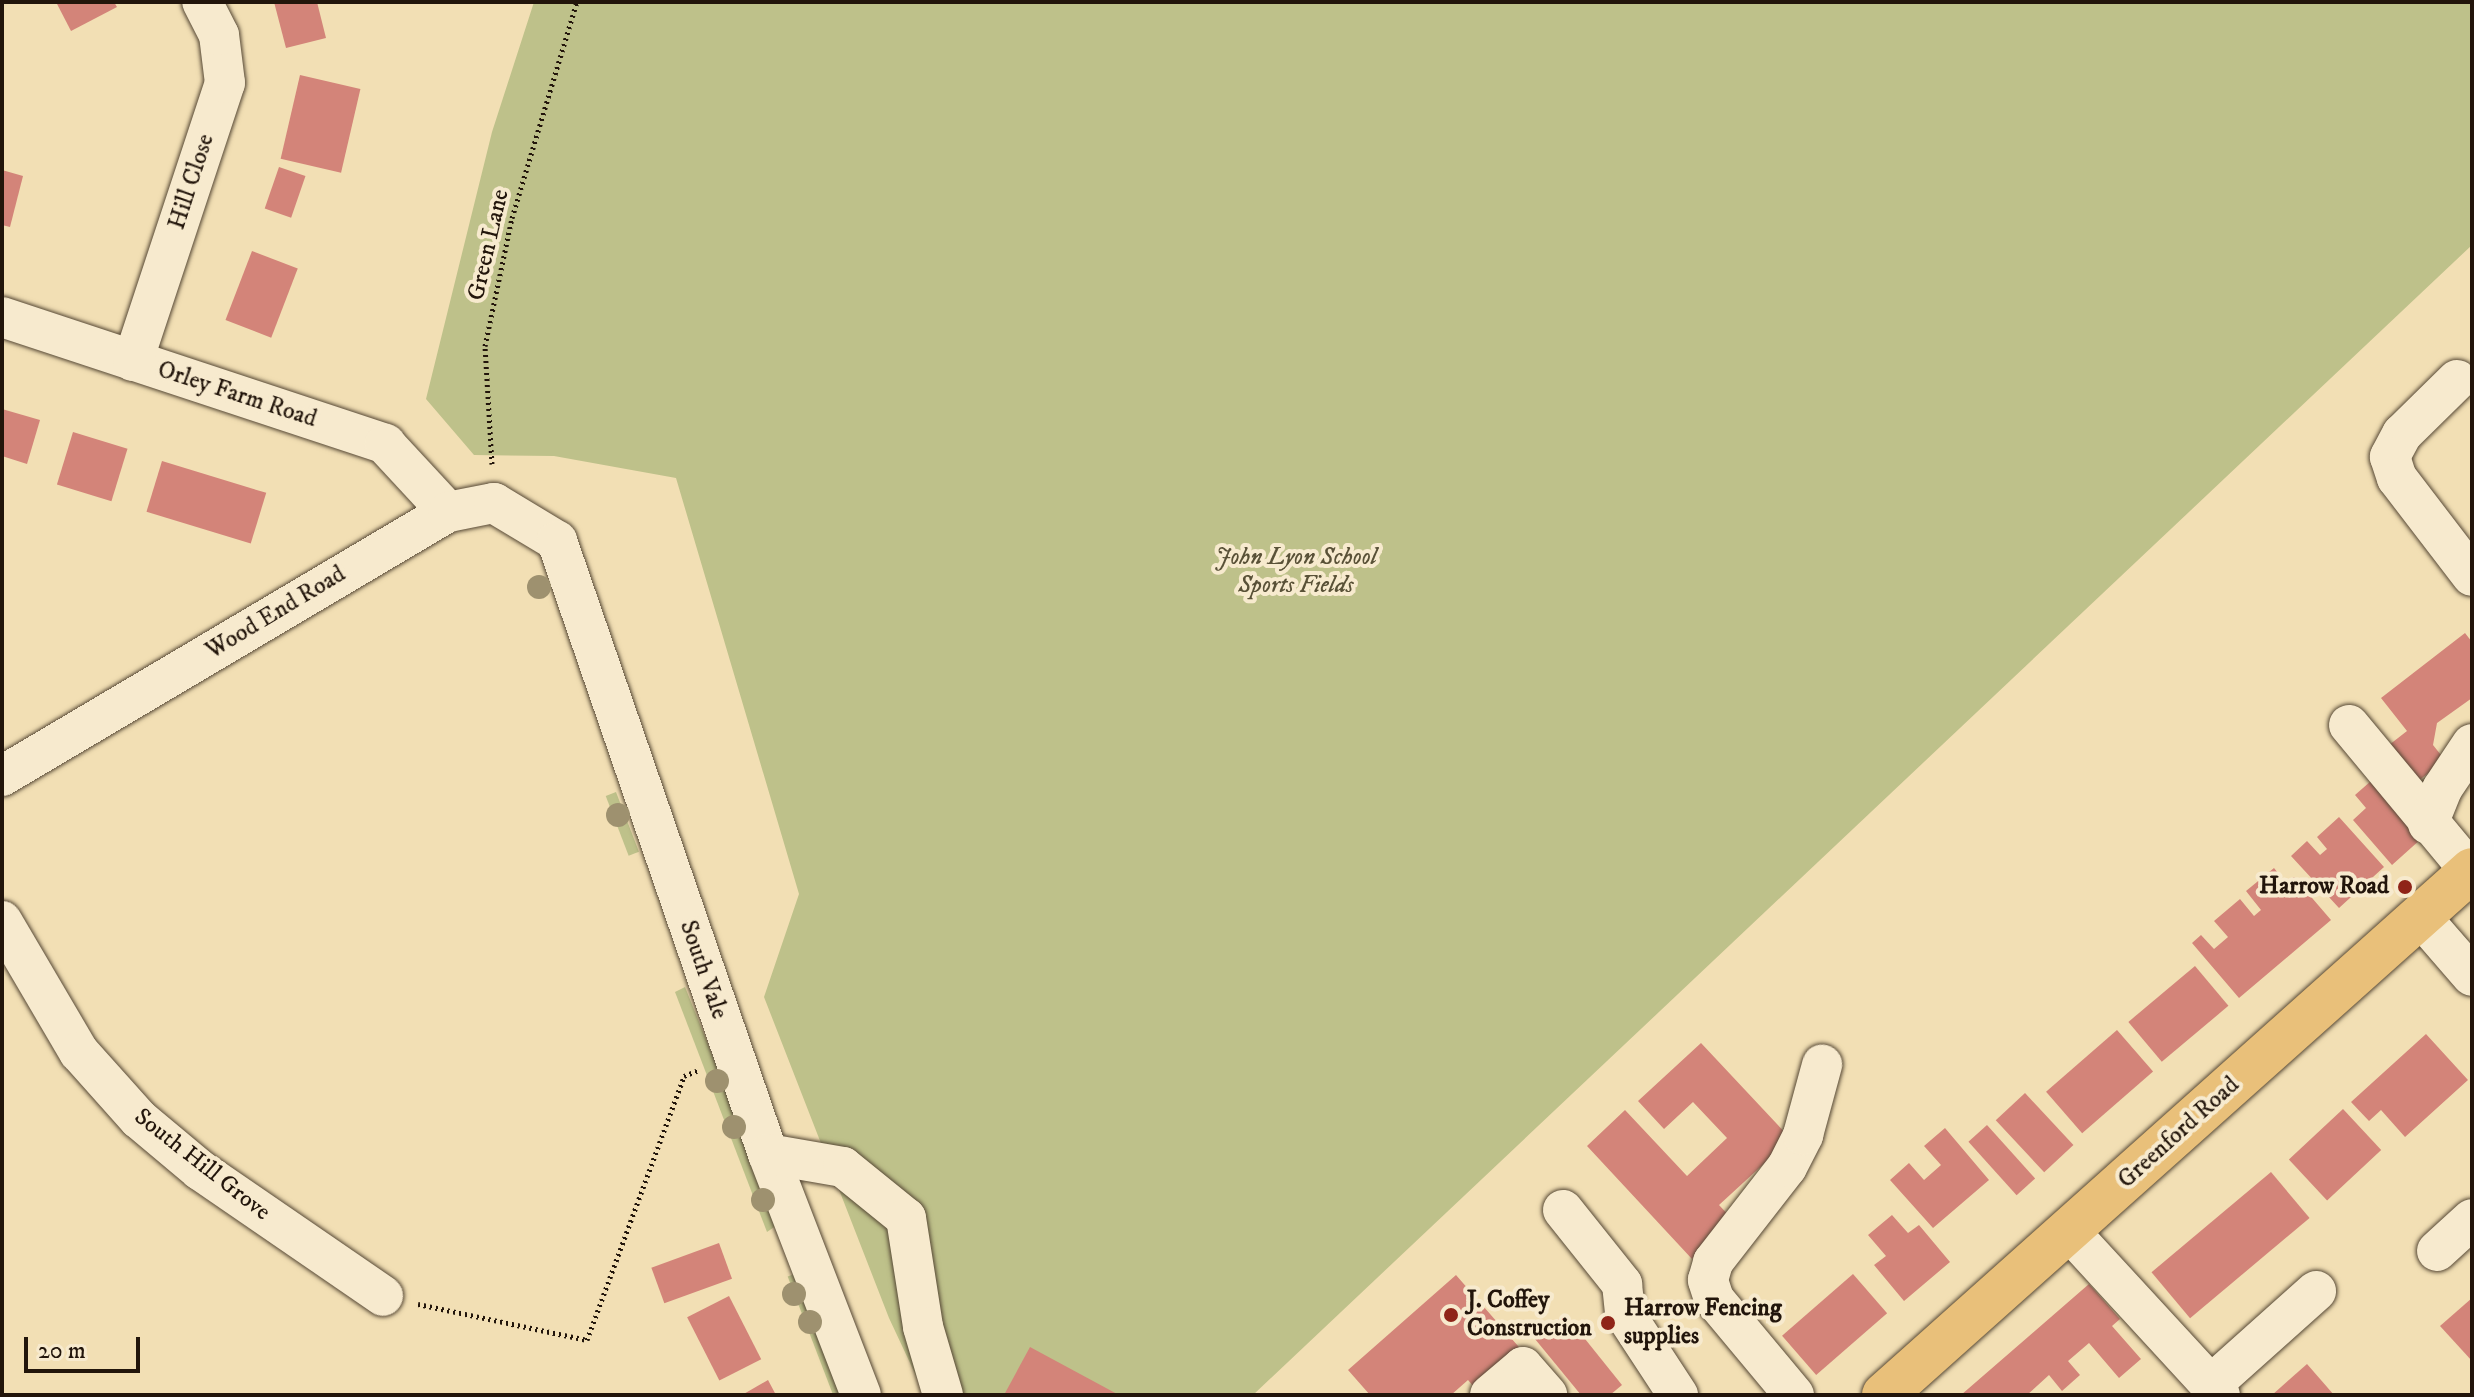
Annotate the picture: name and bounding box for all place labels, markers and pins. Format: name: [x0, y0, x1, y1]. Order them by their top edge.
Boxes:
place label: Harrow Road: [2259, 873, 2389, 901]
marker: Harrow Road: [2396, 878, 2414, 896]
place label: J. Coffey Construction: [1467, 1287, 1592, 1343]
place label: Harrow Fencing supplies: [1624, 1295, 1782, 1351]
marker: J. Coffey Construction: [1442, 1306, 1460, 1324]
marker: Harrow Fencing supplies: [1599, 1314, 1617, 1332]

